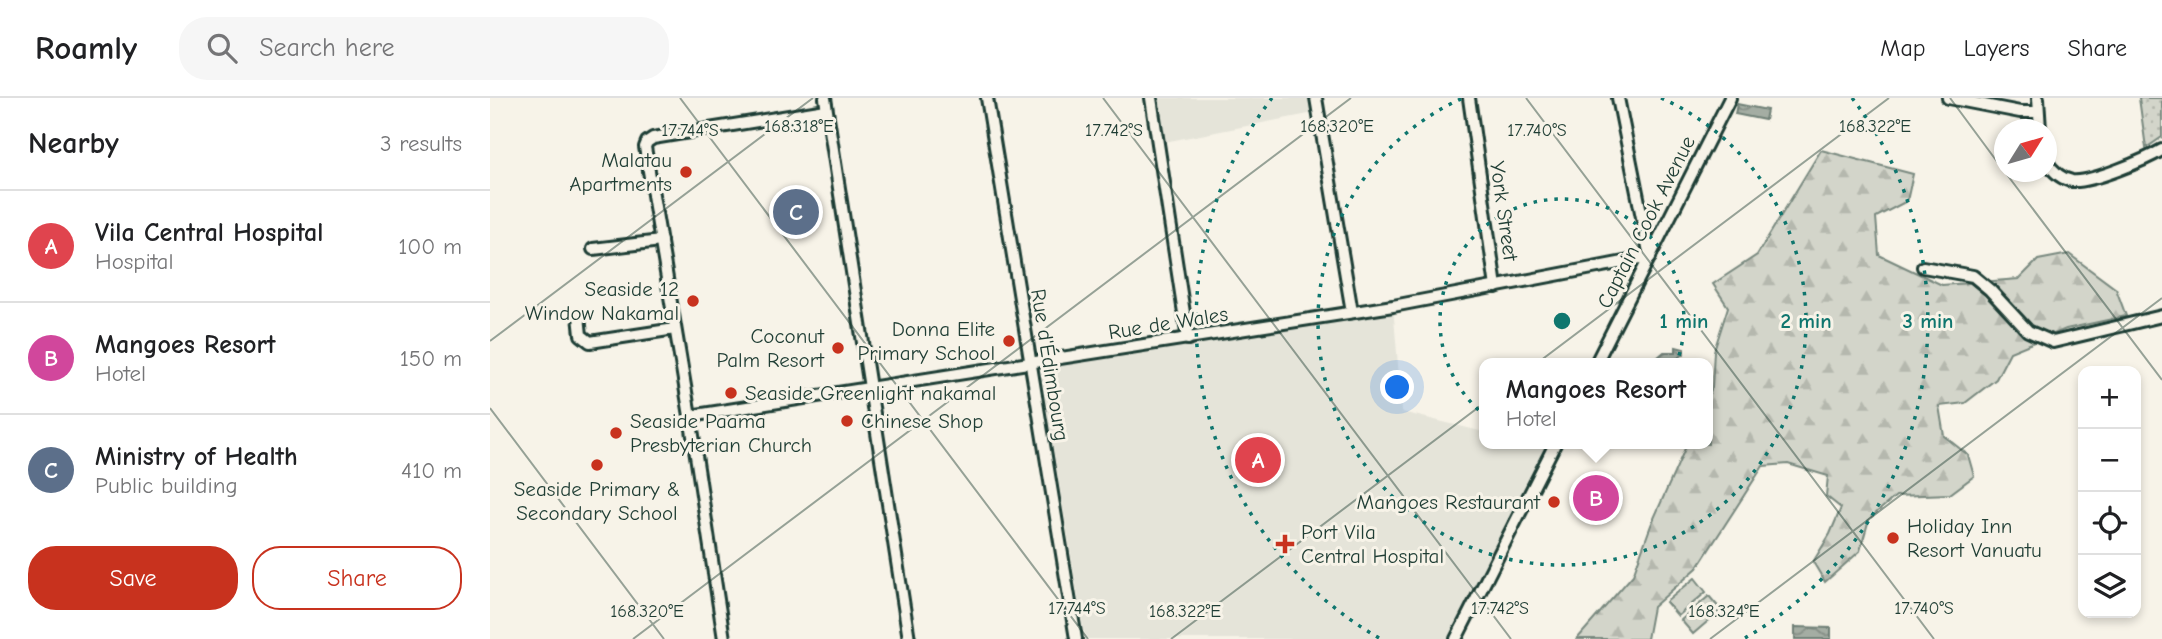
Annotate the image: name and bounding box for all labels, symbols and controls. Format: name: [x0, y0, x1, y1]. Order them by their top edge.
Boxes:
search box: [179, 17, 669, 80]
text: Roamly: [35, 29, 137, 67]
icon: search: [203, 29, 241, 67]
text: Search here: [259, 33, 395, 63]
text: Map: [1880, 34, 1926, 62]
text: Layers: [1964, 34, 2029, 62]
text: Share: [2067, 34, 2127, 62]
text: 168.318°E: [764, 116, 834, 137]
text: 168.320°E: [1300, 116, 1374, 137]
text: 168.322°E: [1839, 116, 1911, 137]
north arrow: [1994, 119, 2057, 182]
text: 17.744°S: [661, 120, 719, 141]
text: 17.742°S: [1085, 120, 1143, 141]
text: 17.740°S: [1507, 120, 1567, 141]
text: Nearby: [28, 126, 119, 161]
text: 3 results: [380, 130, 462, 157]
street label: Captain Cook Avenue: [1592, 132, 1700, 312]
place label: Malatau Apartments: [569, 148, 672, 196]
street label: York Street: [1485, 160, 1523, 263]
marker: Malatau Apartments: [678, 164, 694, 180]
pin: C: [773, 186, 819, 238]
text: Vila Central Hospital: [95, 218, 323, 248]
text: A: [45, 233, 57, 260]
text: 100 m: [398, 233, 462, 260]
text: Hospital: [95, 248, 173, 275]
place label: Seaside 12 Window Nakamal: [525, 277, 679, 325]
street label: Rue d'Édimbourg: [1026, 287, 1074, 443]
marker: Seaside 12 Window Nakamal: [685, 293, 701, 309]
street label: Rue de Wales: [1106, 302, 1230, 344]
centre of rings: [1550, 309, 1574, 333]
text: 1 min: [1660, 309, 1708, 333]
text: 2 min: [1780, 309, 1832, 333]
text: 3 min: [1902, 309, 1954, 333]
place label: Donna Elite Primary School: [857, 317, 995, 365]
place label: Coconut Palm Resort: [716, 324, 825, 372]
text: Mangoes Resort: [95, 330, 275, 360]
marker: Donna Elite Primary School: [1001, 333, 1017, 349]
marker: Coconut Palm Resort: [830, 340, 846, 356]
text: B: [44, 345, 58, 372]
text: 150 m: [400, 345, 462, 372]
popup: [1479, 358, 1713, 449]
text: Hotel: [95, 360, 146, 387]
map controls: [2078, 366, 2141, 618]
button: +: [2078, 366, 2141, 429]
your location: [1380, 370, 1414, 404]
text: Mangoes Resort: [1506, 375, 1686, 405]
place label: Seaside Greenlight nakamal: [745, 381, 996, 405]
marker: Seaside Greenlight nakamal: [723, 385, 739, 401]
text: Hotel: [1506, 405, 1557, 432]
place label: Seaside Paama Presbyterian Church: [630, 409, 812, 457]
place label: Chinese Shop: [861, 409, 983, 433]
marker: Chinese Shop: [839, 413, 855, 429]
marker: Seaside Paama Presbyterian Church: [608, 425, 624, 441]
button: −: [2078, 429, 2141, 492]
pin: A: [1235, 434, 1281, 486]
text: Ministry of Health: [95, 442, 298, 472]
text: C: [44, 457, 58, 484]
text: 410 m: [401, 457, 462, 484]
marker: Seaside Primary & Secondary School: [589, 457, 605, 473]
text: Public building: [95, 472, 238, 499]
pin: B: [1573, 472, 1619, 524]
place label: Seaside Primary & Secondary School: [514, 477, 680, 525]
place label: Mangoes Restaurant: [1357, 490, 1541, 514]
button: locate: [2078, 492, 2141, 555]
marker: Mangoes Restaurant: [1546, 494, 1562, 510]
place label: Holiday Inn Resort Vanuatu: [1907, 514, 2042, 562]
place label: Port Vila Central Hospital: [1301, 520, 1444, 568]
marker: Holiday Inn Resort Vanuatu: [1885, 530, 1901, 546]
marker: Port Vila Central Hospital: [1275, 534, 1295, 554]
button: Save: [28, 546, 238, 610]
button: Share: [252, 546, 462, 610]
button: layers: [2078, 555, 2141, 618]
text: 17.744°S: [1048, 598, 1106, 619]
text: 17.742°S: [1471, 598, 1529, 619]
text: 17.740°S: [1894, 598, 1954, 619]
text: 168.320°E: [610, 601, 684, 622]
text: 168.322°E: [1149, 601, 1221, 622]
text: 168.324°E: [1688, 601, 1760, 622]

